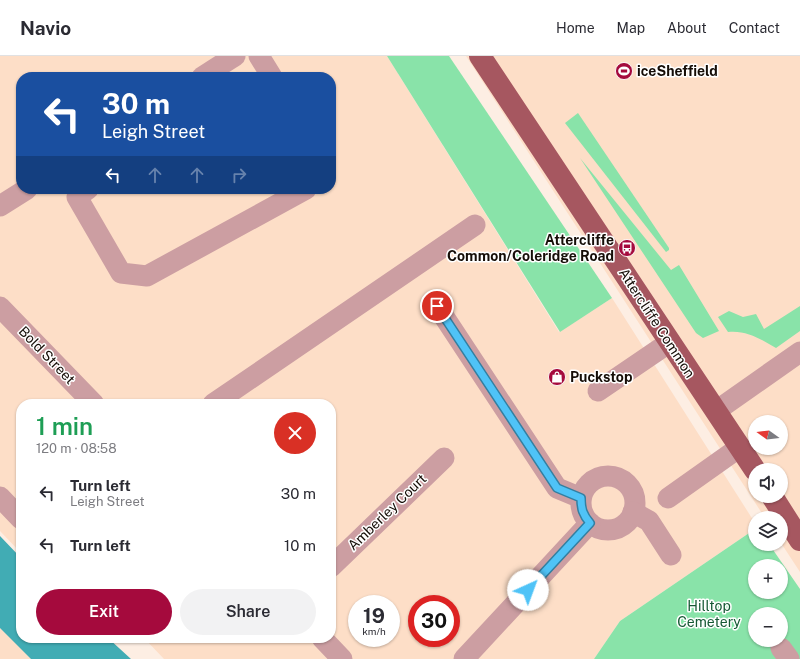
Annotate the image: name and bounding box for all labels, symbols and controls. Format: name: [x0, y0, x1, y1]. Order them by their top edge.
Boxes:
text: Navio: [20, 17, 71, 39]
text: Home: [556, 20, 595, 36]
text: Map: [617, 20, 645, 36]
text: About: [667, 20, 707, 36]
text: Contact: [729, 20, 780, 36]
sports icon: iceSheffield: [614, 61, 634, 81]
place label: iceSheffield: [637, 63, 718, 79]
text: 30 m: [102, 87, 170, 120]
icon: left: [36, 88, 88, 140]
text: Leigh Street: [102, 121, 205, 142]
icon: left: [102, 164, 124, 186]
icon: ahead: [144, 164, 166, 186]
icon: ahead: [186, 164, 208, 186]
icon: right: [228, 164, 250, 186]
place label: Attercliffe Common/Coleridge Road: [447, 232, 614, 264]
bus stop icon: Attercliffe Common/Coleridge Road: [617, 238, 637, 258]
street label: Attercliffe Common: [616, 265, 698, 381]
pin: [420, 289, 454, 323]
icon: arrive: [426, 295, 448, 317]
street label: Bold Street: [16, 323, 78, 387]
shop icon: Puckstop: [547, 367, 567, 387]
place label: Puckstop: [570, 369, 632, 385]
text: 1 min: [36, 412, 93, 440]
button: close: [274, 412, 316, 454]
north arrow: [748, 415, 788, 455]
map controls: [748, 415, 788, 647]
text: 120 m · 08:58: [36, 441, 117, 456]
button: sound: [748, 463, 788, 503]
street label: Amberley Court: [344, 471, 430, 553]
text: Turn left: [70, 477, 131, 494]
icon: left: [36, 482, 58, 504]
text: 30 m: [281, 485, 316, 502]
text: Leigh Street: [70, 494, 145, 509]
button: layers: [748, 511, 788, 551]
icon: left: [36, 534, 58, 556]
text: Turn left: [70, 537, 131, 554]
text: 10 m: [284, 537, 316, 554]
button: +: [748, 559, 788, 599]
position arrow: [507, 569, 549, 611]
button: Exit: [36, 589, 172, 635]
button: Share: [180, 589, 316, 635]
speed limit sign: 30: [408, 595, 460, 647]
park label: Hilltop Cemetery: [677, 598, 741, 630]
text: 19: [363, 604, 385, 628]
button: −: [748, 607, 788, 647]
text: km/h: [362, 625, 386, 637]

